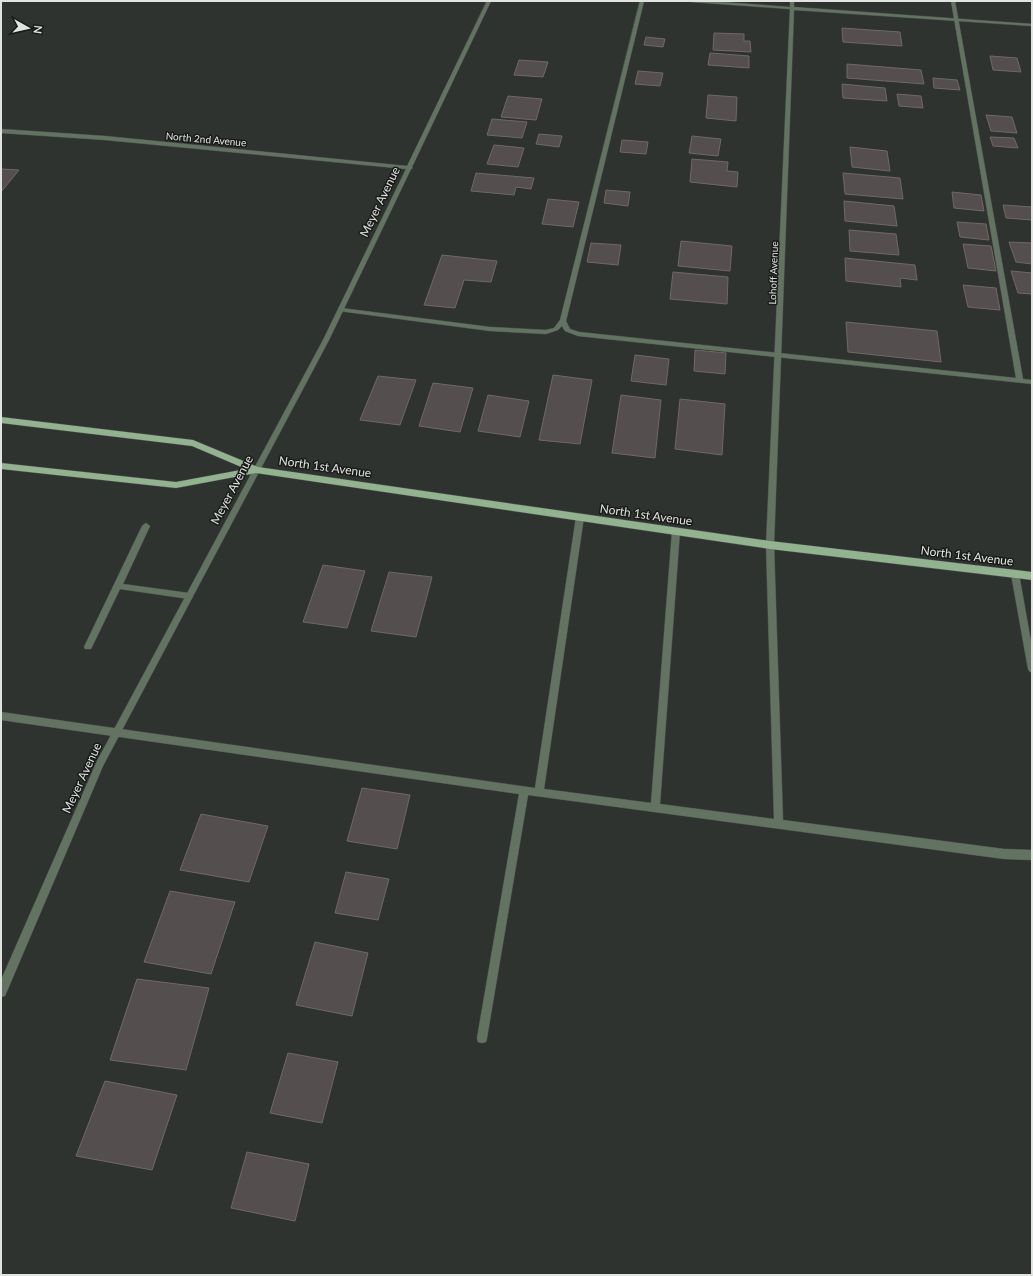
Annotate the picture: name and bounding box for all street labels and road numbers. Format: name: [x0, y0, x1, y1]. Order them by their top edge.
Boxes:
street label: North 2nd Avenue: [165, 130, 247, 148]
street label: Meyer Avenue: [356, 164, 403, 239]
street label: Lohoff Avenue: [766, 241, 780, 305]
street label: Meyer Avenue: [207, 453, 256, 527]
street label: North 1st Avenue: [278, 453, 372, 480]
street label: North 1st Avenue: [599, 501, 693, 528]
street label: North 1st Avenue: [920, 542, 1014, 569]
street label: Meyer Avenue: [59, 740, 104, 815]

